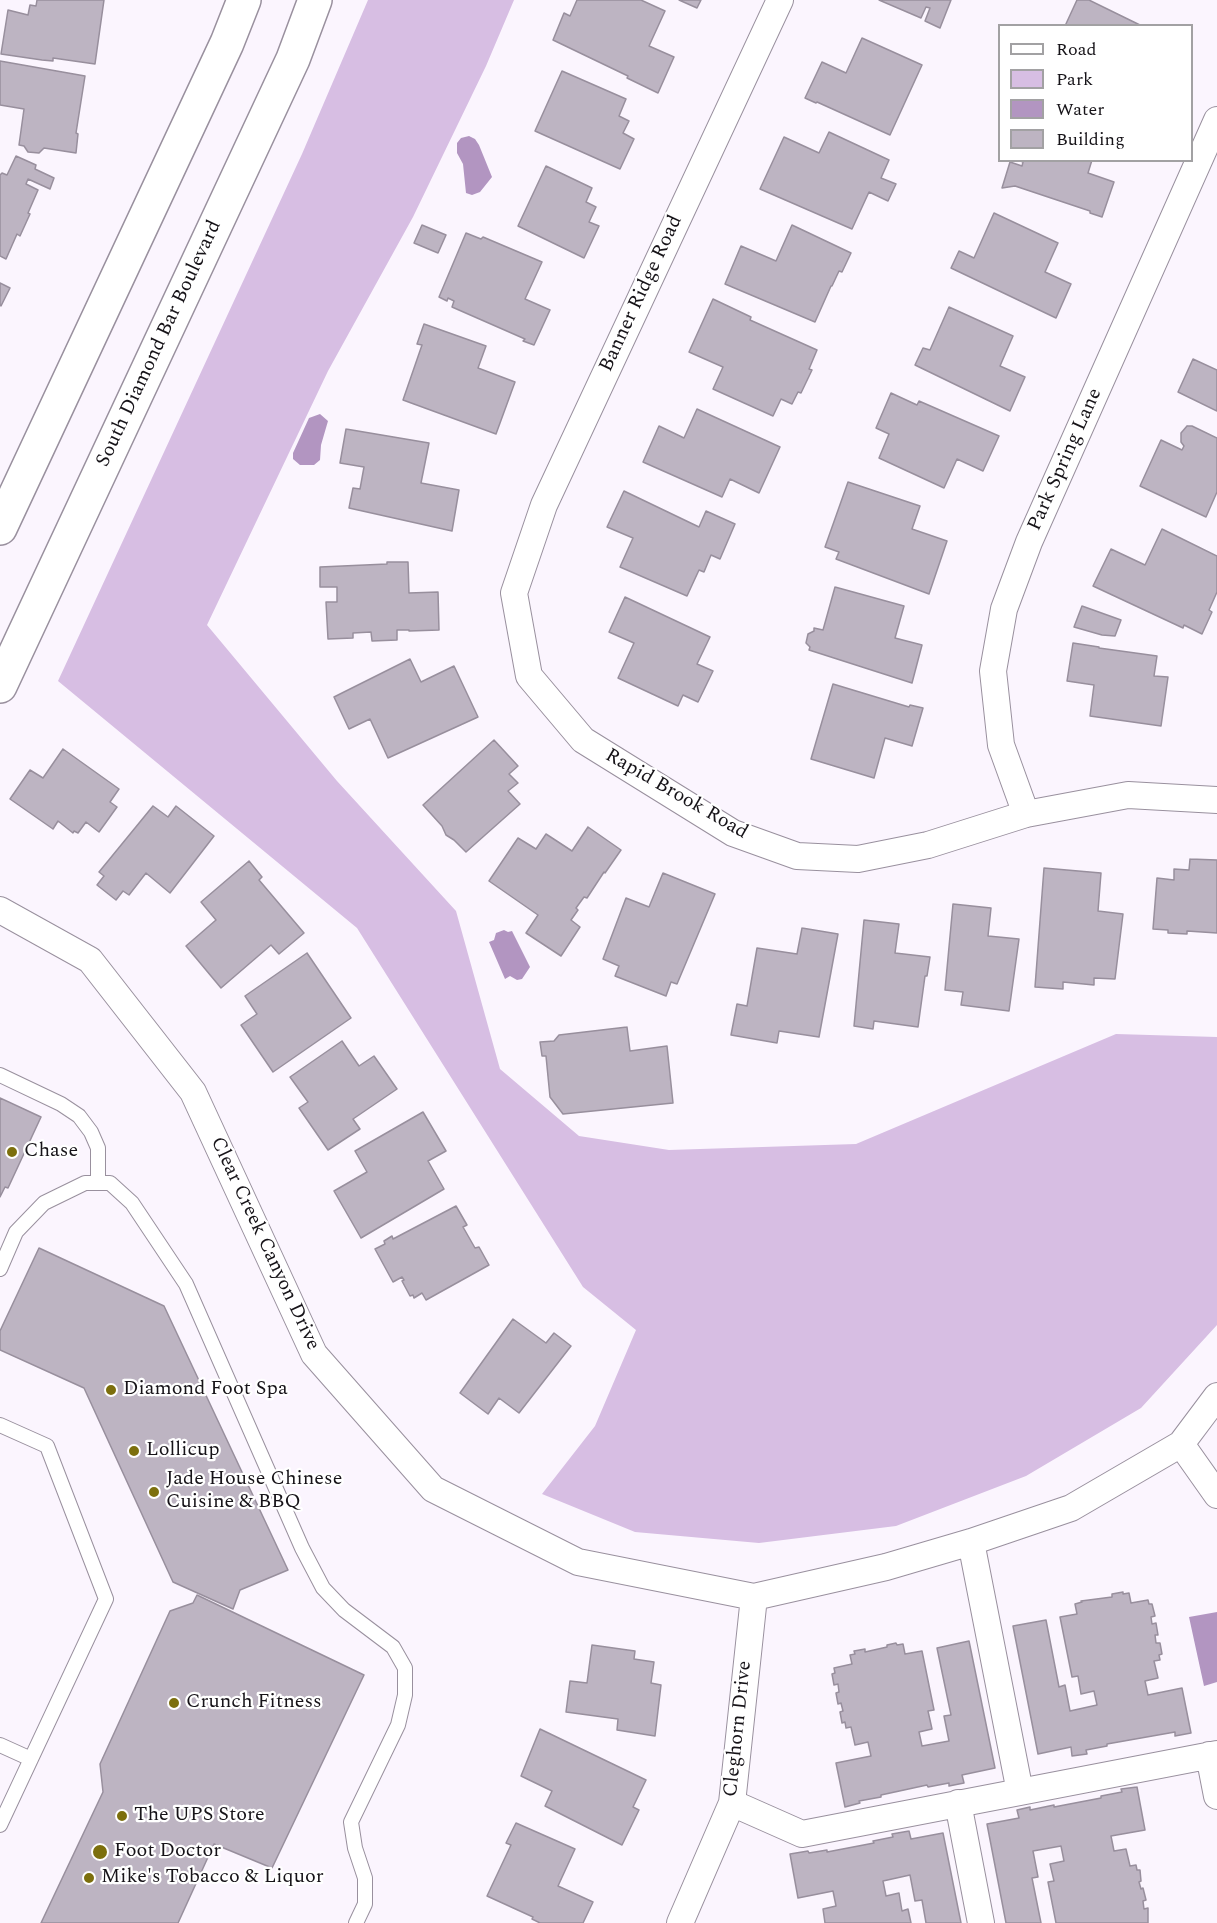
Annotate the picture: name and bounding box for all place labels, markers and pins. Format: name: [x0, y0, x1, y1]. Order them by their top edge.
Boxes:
place label: Chase: [24, 1140, 78, 1164]
marker: Chase: [5, 1145, 19, 1159]
place label: Diamond Foot Spa: [123, 1378, 288, 1402]
marker: Diamond Foot Spa: [104, 1383, 118, 1397]
place label: Lollicup: [146, 1439, 220, 1463]
marker: Lollicup: [127, 1444, 141, 1458]
place label: Jade House Chinese Cuisine & BBQ: [166, 1468, 342, 1515]
marker: Jade House Chinese Cuisine & BBQ: [147, 1485, 161, 1499]
place label: Crunch Fitness: [186, 1691, 322, 1715]
marker: Crunch Fitness: [167, 1696, 181, 1710]
place label: The UPS Store: [134, 1804, 265, 1828]
marker: The UPS Store: [115, 1809, 129, 1823]
place label: Foot Doctor: [114, 1840, 221, 1864]
marker: Foot Doctor: [91, 1843, 109, 1861]
place label: Mike's Tobacco & Liquor: [101, 1866, 324, 1890]
marker: Mike's Tobacco & Liquor: [82, 1871, 96, 1885]

